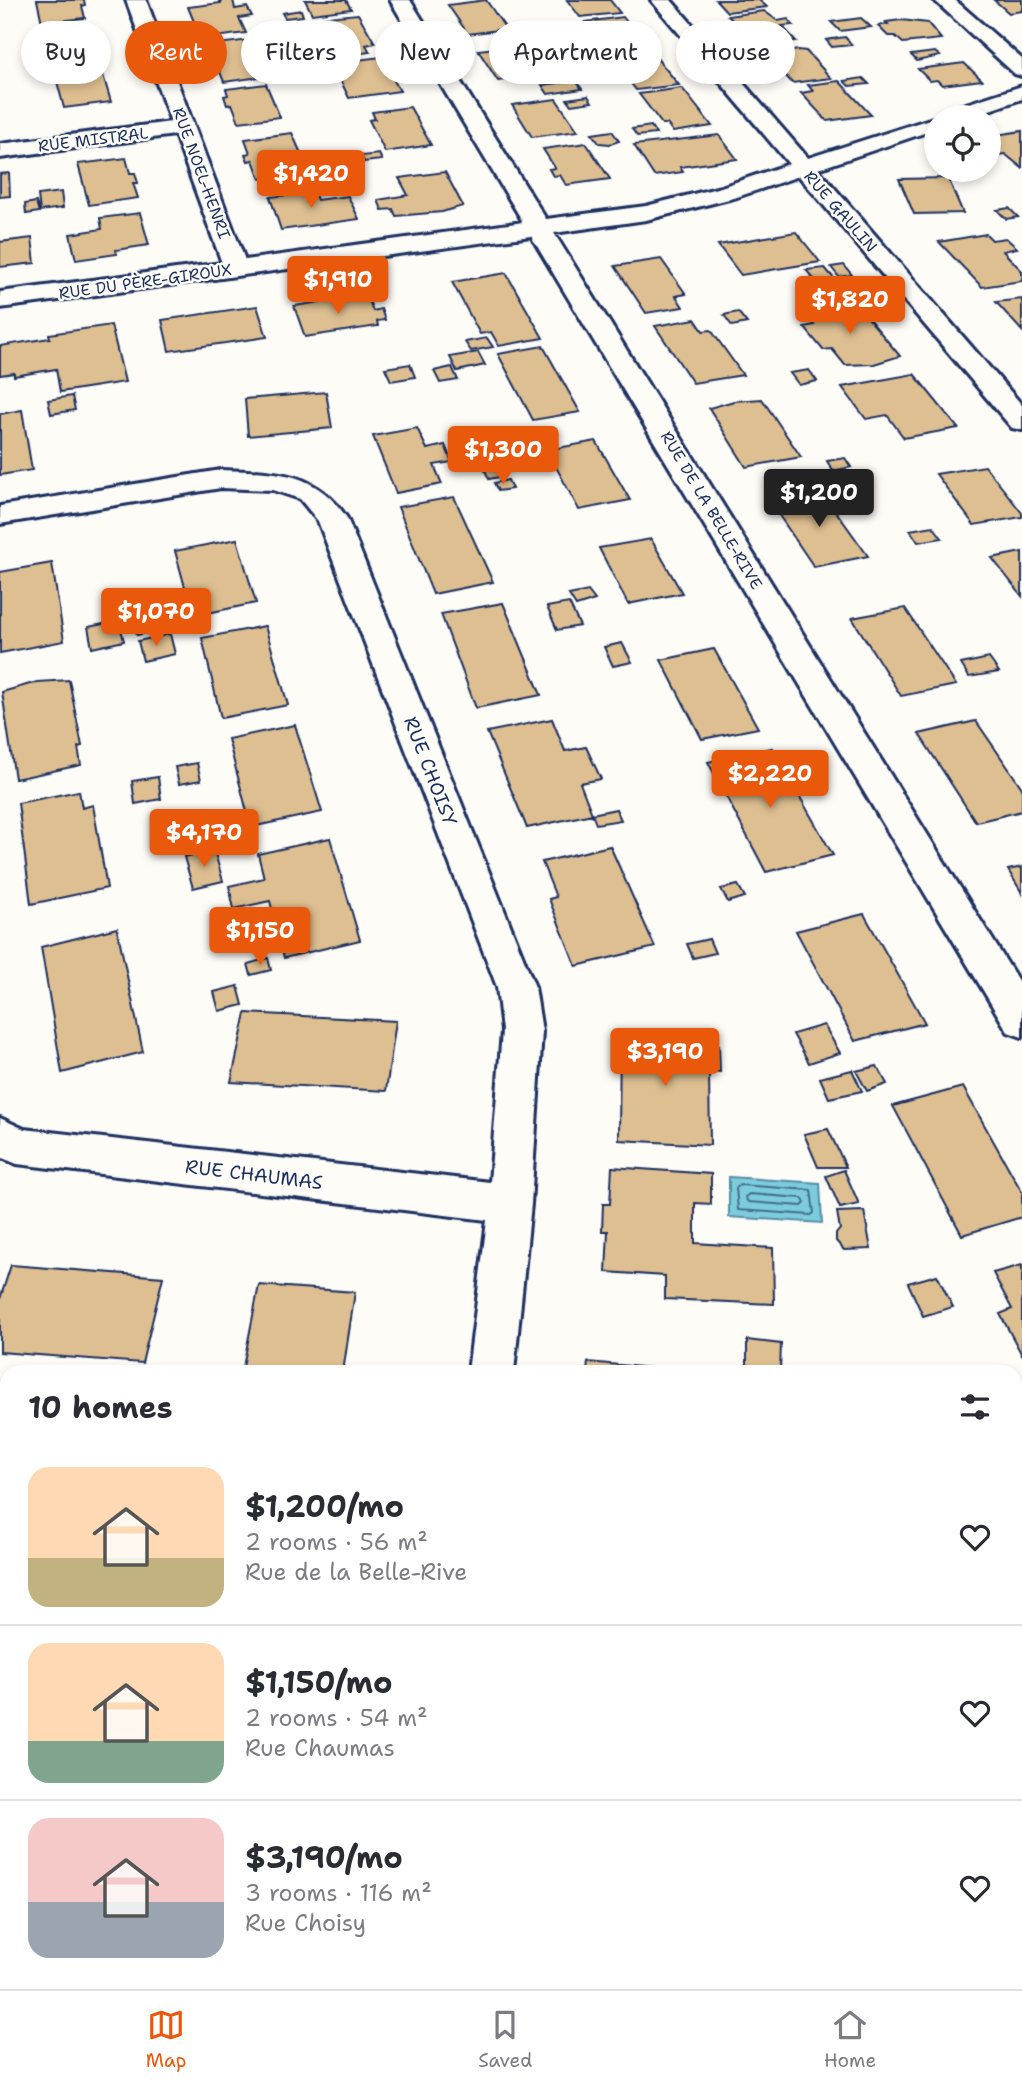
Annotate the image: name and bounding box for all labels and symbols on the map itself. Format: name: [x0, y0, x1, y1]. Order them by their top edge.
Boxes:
street label: RUE NOEL-HENRI: [168, 105, 235, 242]
street label: RUE MISTRAL: [37, 122, 150, 157]
pin: $1,420: [254, 150, 368, 210]
street label: RUE GAULIN: [799, 166, 882, 256]
pin: $1,910: [281, 256, 395, 316]
street label: RUE DU PÈRE-GIROUX: [57, 259, 233, 304]
pin: $1,820: [793, 276, 907, 336]
pin: $1,300: [446, 426, 560, 486]
street label: RUE DE LA BELLE-RIVE: [656, 427, 767, 593]
pin: $1,200: [762, 470, 876, 529]
pin: $1,070: [99, 588, 213, 648]
street label: RUE CHOISY: [398, 713, 463, 830]
pin: $2,220: [713, 750, 827, 810]
pin: $4,170: [147, 810, 261, 869]
pin: $1,150: [203, 908, 317, 967]
pin: $3,190: [608, 1028, 722, 1088]
street label: RUE CHAUMAS: [184, 1154, 324, 1195]

